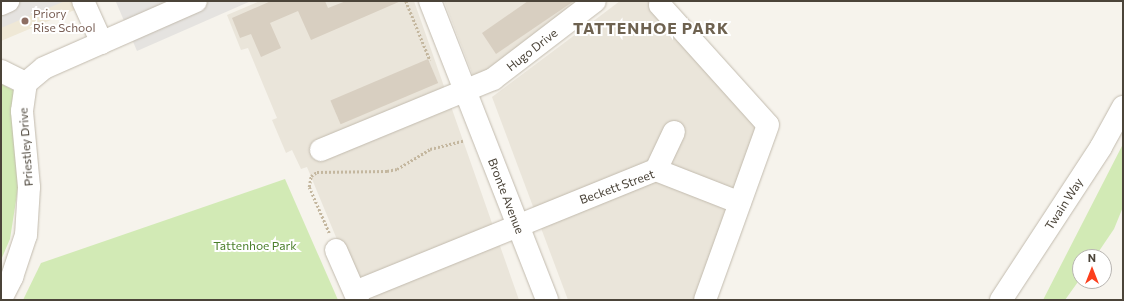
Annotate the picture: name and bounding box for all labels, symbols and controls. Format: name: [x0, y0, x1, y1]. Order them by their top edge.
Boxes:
place label: Priory Rise School: [33, 7, 95, 35]
marker: Priory Rise School: [20, 16, 30, 26]
district label: TATTENHOE PARK: [573, 18, 729, 38]
street label: Hugo Drive: [504, 26, 560, 74]
street label: Priestley Drive: [16, 107, 36, 187]
street label: Bronte Avenue: [485, 156, 527, 236]
street label: Beckett Street: [578, 167, 656, 207]
street label: Twain Way: [1042, 175, 1086, 233]
park label: Tattenhoe Park: [213, 239, 297, 253]
north arrow: [1072, 249, 1112, 289]
text: N: [1088, 251, 1096, 264]

